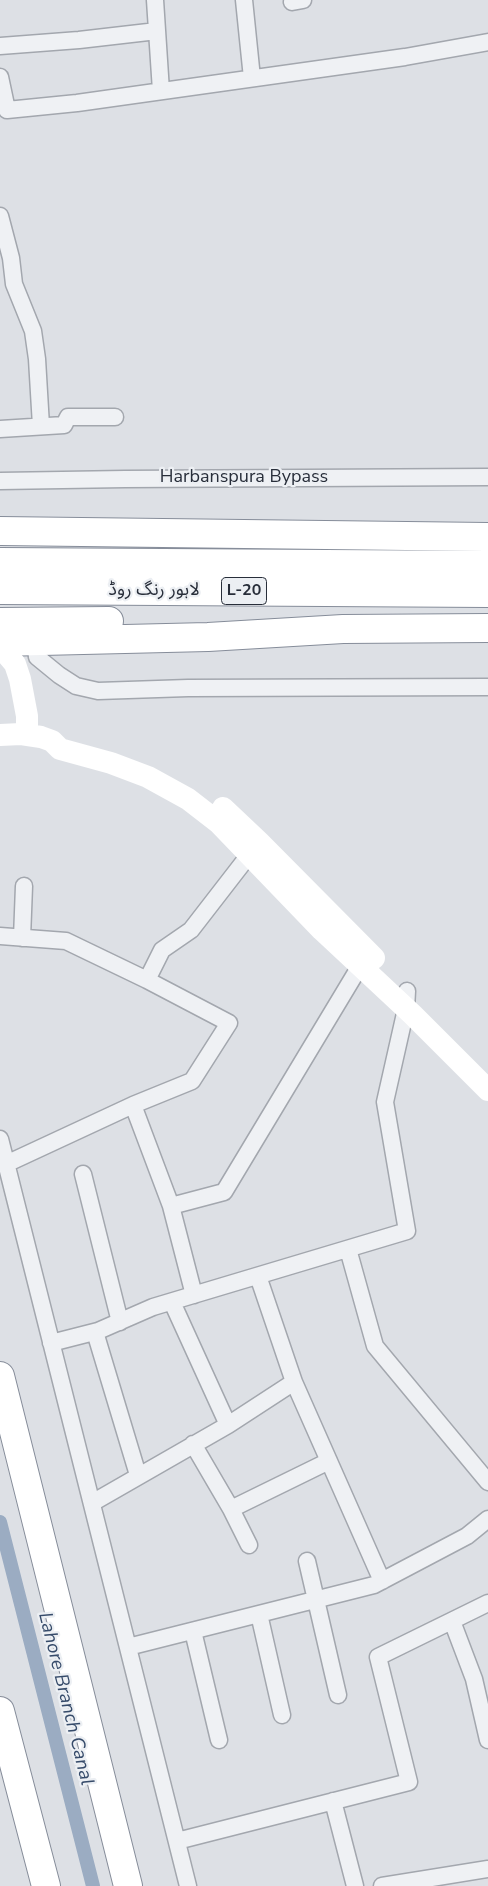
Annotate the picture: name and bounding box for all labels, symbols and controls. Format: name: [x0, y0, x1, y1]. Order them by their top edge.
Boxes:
street label: Harbanspura Bypass: [160, 467, 328, 489]
road number: L-20: [222, 578, 266, 604]
street label: لاہور رنگ روڈ: [108, 580, 200, 602]
water label: Lahore Branch Canal: [32, 1610, 98, 1788]

